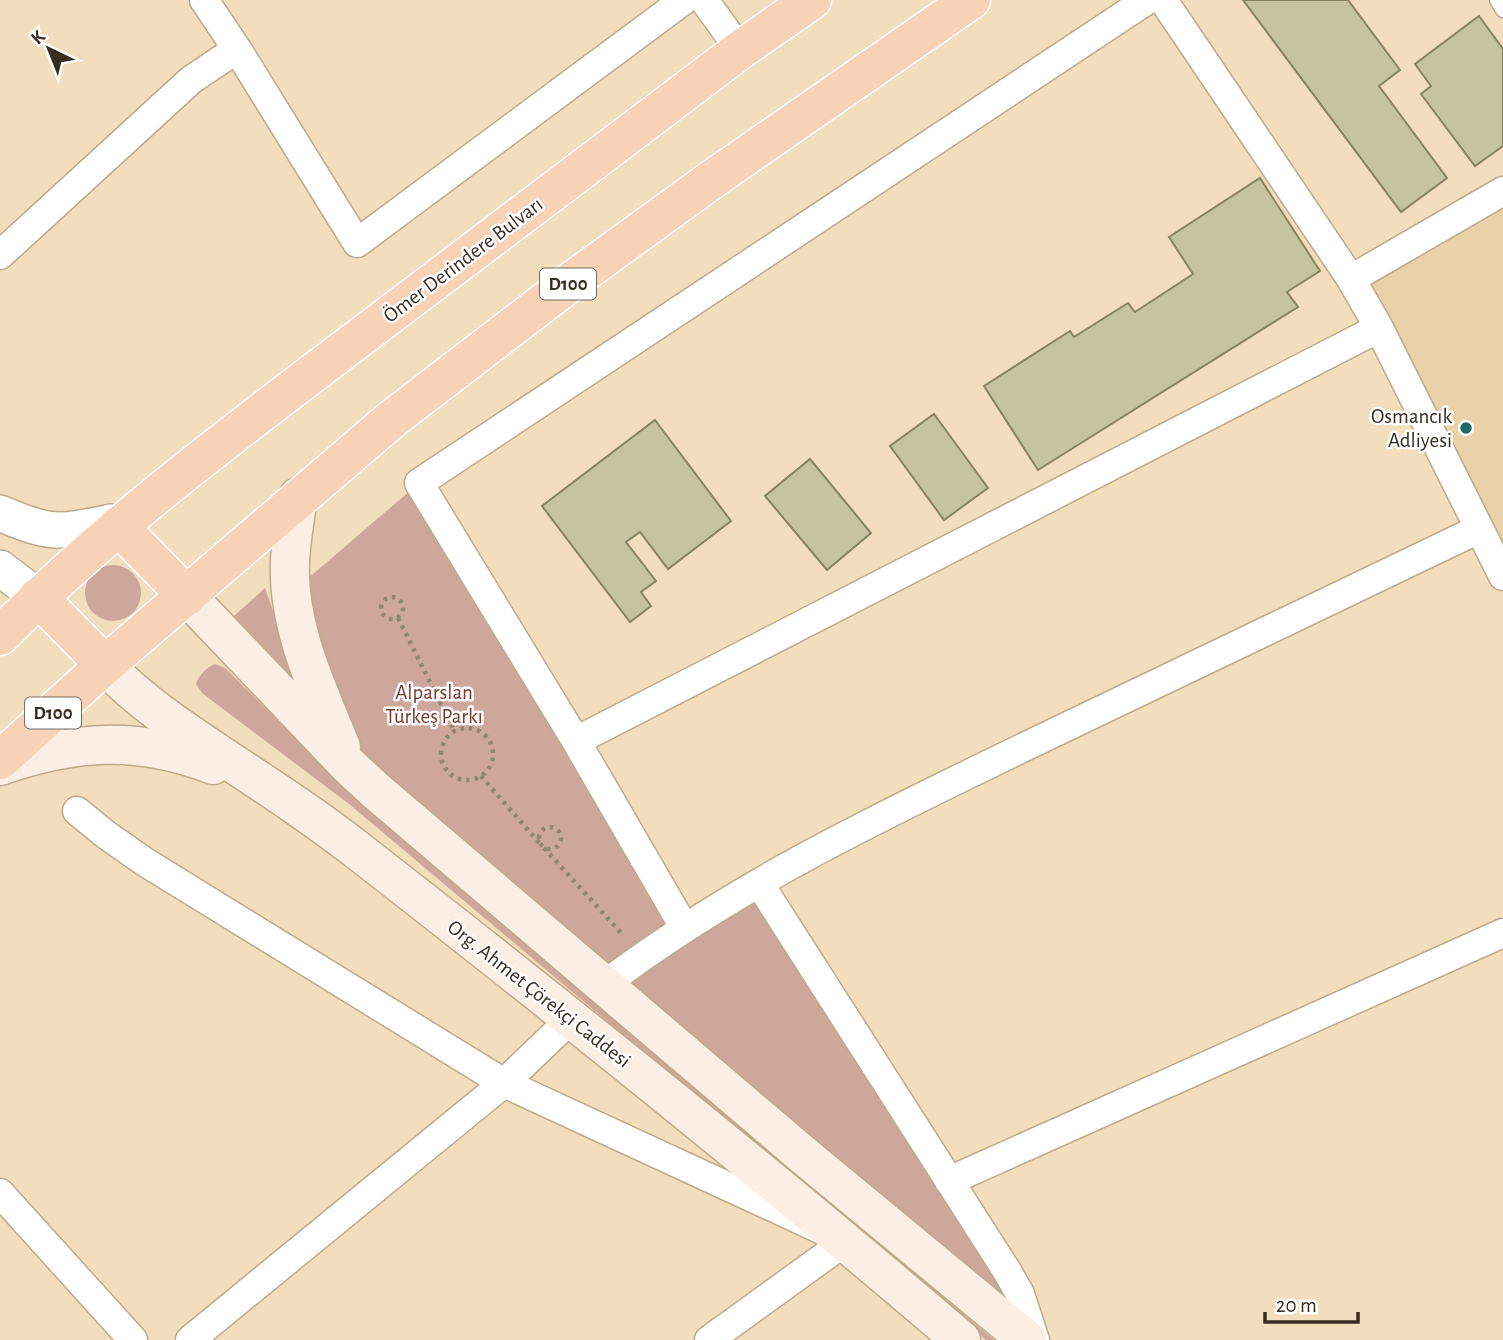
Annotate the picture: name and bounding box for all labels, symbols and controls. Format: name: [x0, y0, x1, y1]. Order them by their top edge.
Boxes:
north arrow: [14, 14, 84, 84]
text: K: [28, 26, 50, 48]
street label: Ömer Derindere Bulvarı: [379, 193, 547, 327]
road number: D100: [540, 268, 596, 300]
place label: Osmancık Adliyesi: [1371, 406, 1452, 451]
marker: Osmancık Adliyesi: [1458, 420, 1474, 436]
park label: Alparslan Türkeş Parkı: [385, 682, 483, 727]
road number: D100: [25, 698, 81, 728]
street label: Org. Ahmet Çörekçi Caddesi: [444, 916, 634, 1072]
scale bar: [1265, 1280, 1358, 1324]
text: 20 m: [1276, 1295, 1317, 1316]

